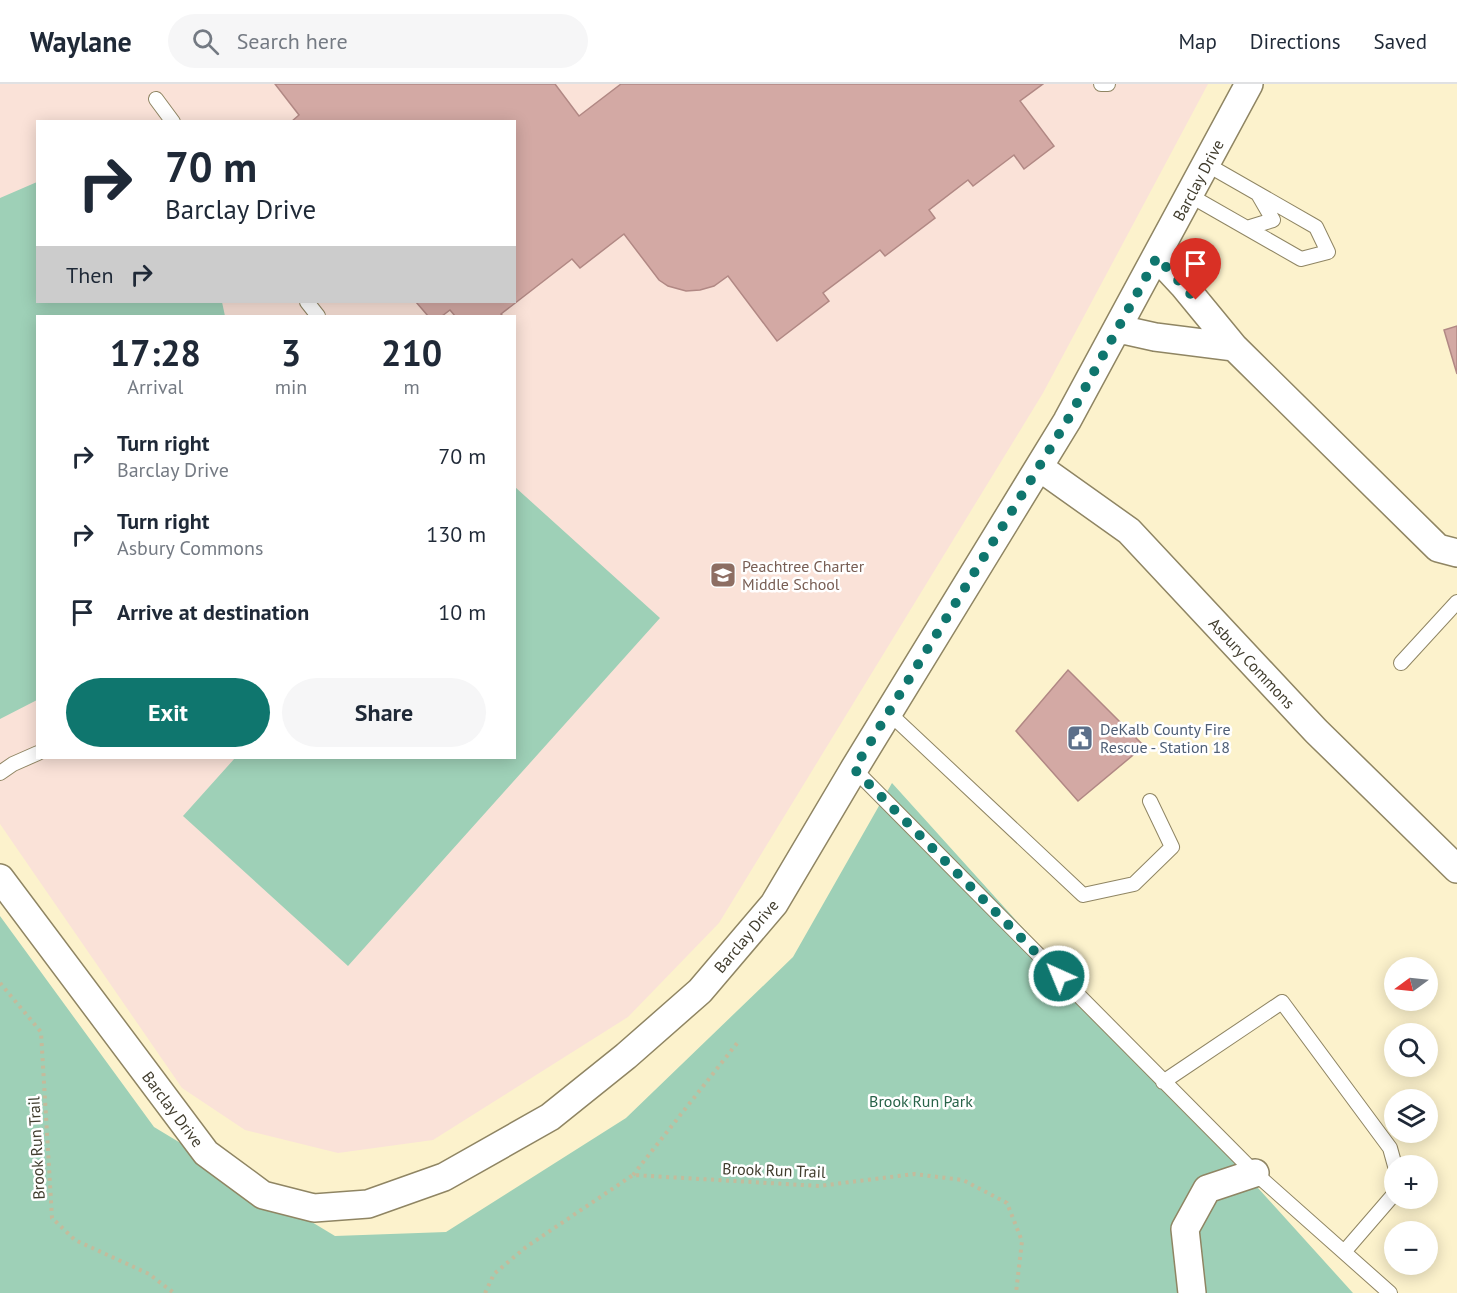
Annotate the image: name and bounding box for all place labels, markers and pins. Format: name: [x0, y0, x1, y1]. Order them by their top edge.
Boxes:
pin: [1170, 238, 1221, 300]
place label: Peachtree Charter Middle School: [742, 556, 865, 594]
school or university icon: Peachtree Charter Middle School: [708, 560, 738, 590]
place label: DeKalb County Fire Rescue - Station 18: [1100, 719, 1231, 757]
public building icon: DeKalb County Fire Rescue - Station 18: [1065, 723, 1095, 753]

